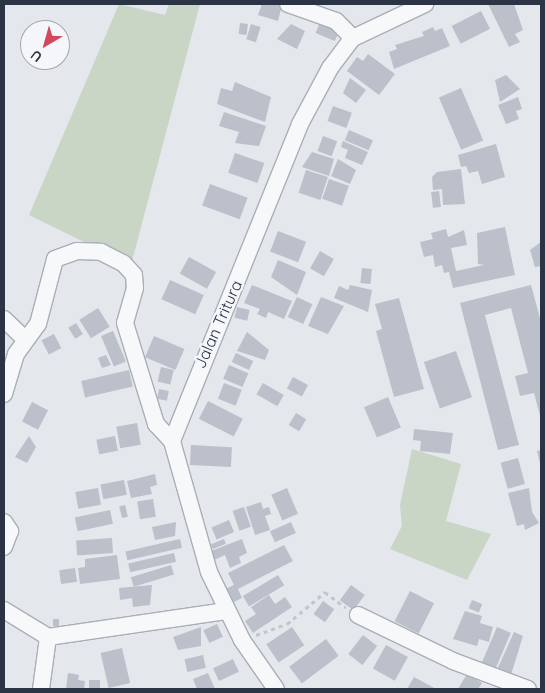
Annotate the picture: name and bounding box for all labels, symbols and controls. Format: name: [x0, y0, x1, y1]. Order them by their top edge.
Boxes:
north arrow: [20, 20, 70, 70]
text: U: [27, 46, 46, 66]
street label: Jalan Tritura: [190, 277, 246, 371]

